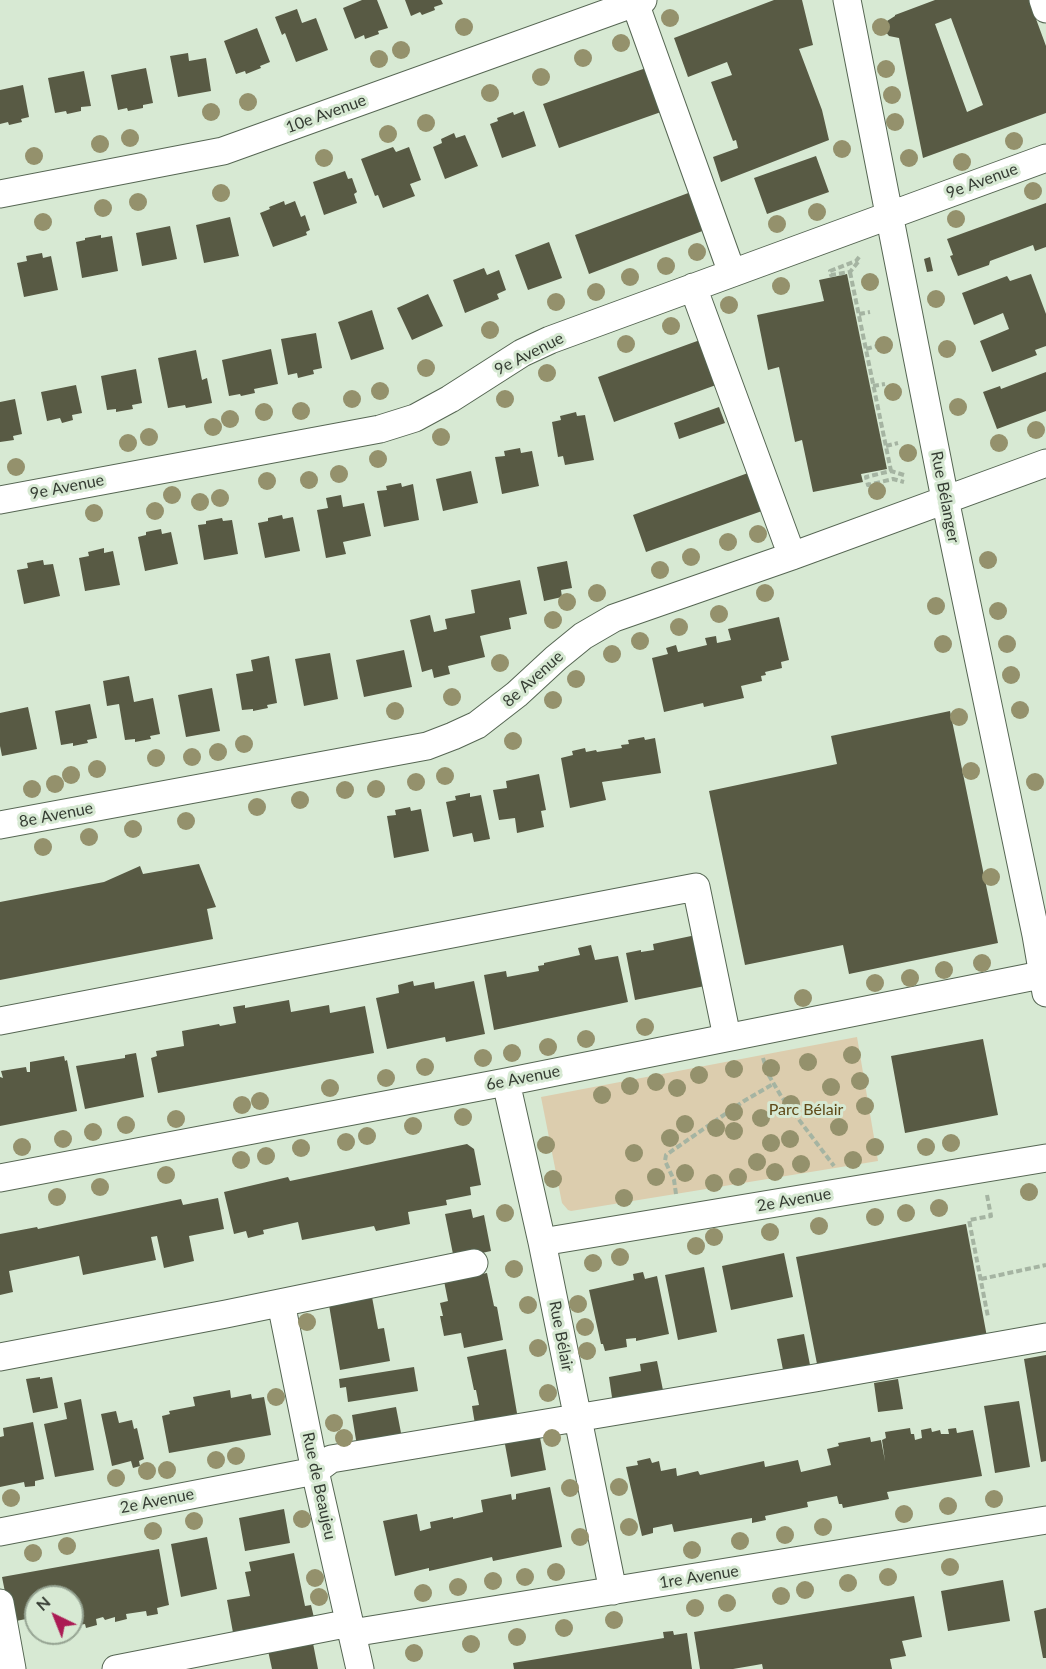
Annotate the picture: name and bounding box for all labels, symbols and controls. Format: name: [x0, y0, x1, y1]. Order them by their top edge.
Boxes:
street label: 10e Avenue: [283, 91, 369, 137]
street label: 9e Avenue: [944, 159, 1020, 203]
street label: 9e Avenue: [491, 328, 567, 380]
street label: Rue Bélanger: [927, 450, 963, 544]
street label: 9e Avenue: [28, 470, 106, 504]
street label: 8e Avenue: [499, 647, 567, 711]
street label: 8e Avenue: [17, 798, 95, 832]
street label: 6e Avenue: [484, 1061, 562, 1095]
park label: Parc Bélair: [769, 1100, 843, 1120]
street label: 2e Avenue: [756, 1184, 832, 1216]
street label: Rue Bélair: [545, 1299, 577, 1373]
street label: Rue de Beaujeu: [298, 1430, 340, 1542]
street label: 2e Avenue: [118, 1484, 196, 1518]
street label: 1re Avenue: [658, 1561, 740, 1593]
north arrow: [24, 1585, 84, 1645]
text: N: [32, 1592, 54, 1614]

